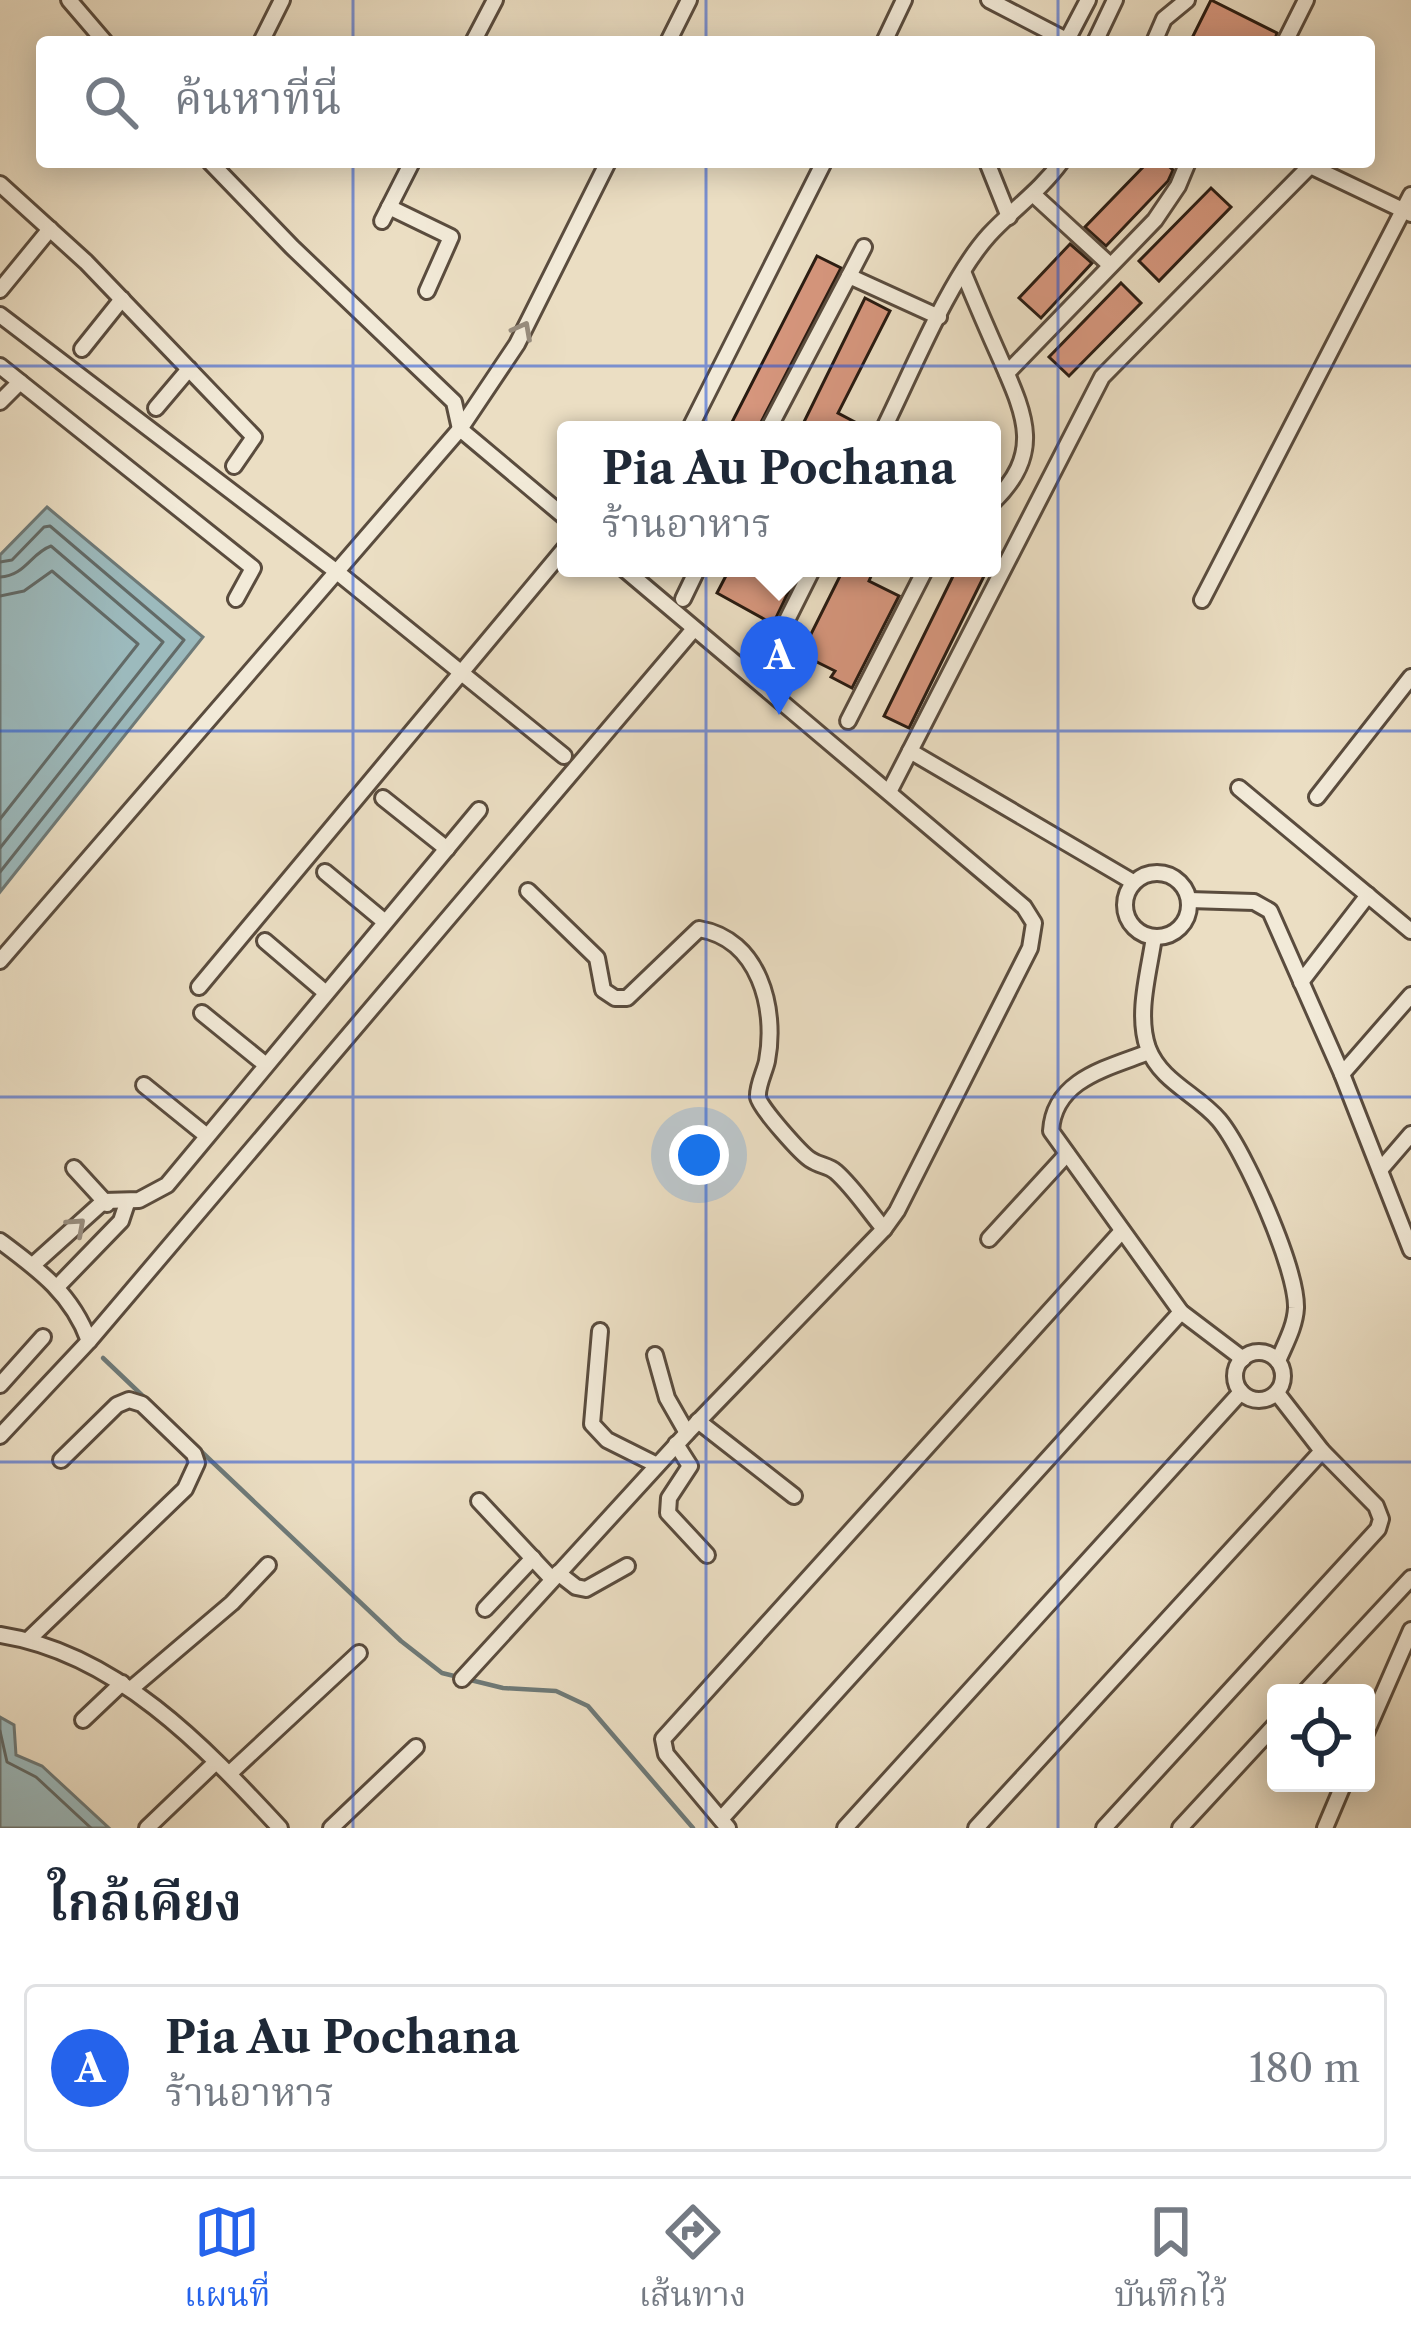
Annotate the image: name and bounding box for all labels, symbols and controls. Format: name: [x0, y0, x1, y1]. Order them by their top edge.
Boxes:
search box: [36, 36, 1375, 168]
icon: search: [78, 69, 144, 135]
text: ค้นหาที่นี่: [174, 70, 342, 126]
one-way arrow: [509, 321, 532, 343]
popup: [557, 421, 1001, 577]
text: Pia Au Pochana: [602, 440, 956, 496]
text: ร้านอาหาร: [602, 499, 771, 547]
pin: A: [740, 616, 818, 715]
your location: [669, 1125, 729, 1185]
one-way arrow: [63, 1219, 85, 1240]
map controls: [1267, 1684, 1375, 1792]
button: locate: [1267, 1684, 1375, 1792]
text: ใกล้เคียง: [48, 1871, 242, 1933]
text: Pia Au Pochana: [165, 2009, 519, 2065]
text: A: [75, 2044, 105, 2092]
text: 180 m: [1249, 2044, 1360, 2092]
text: ร้านอาหาร: [165, 2068, 334, 2116]
tab: แผนที่: [184, 2199, 271, 2324]
tab: เส้นทาง: [639, 2199, 746, 2324]
tab: บันทึกไว้: [1114, 2199, 1227, 2324]

